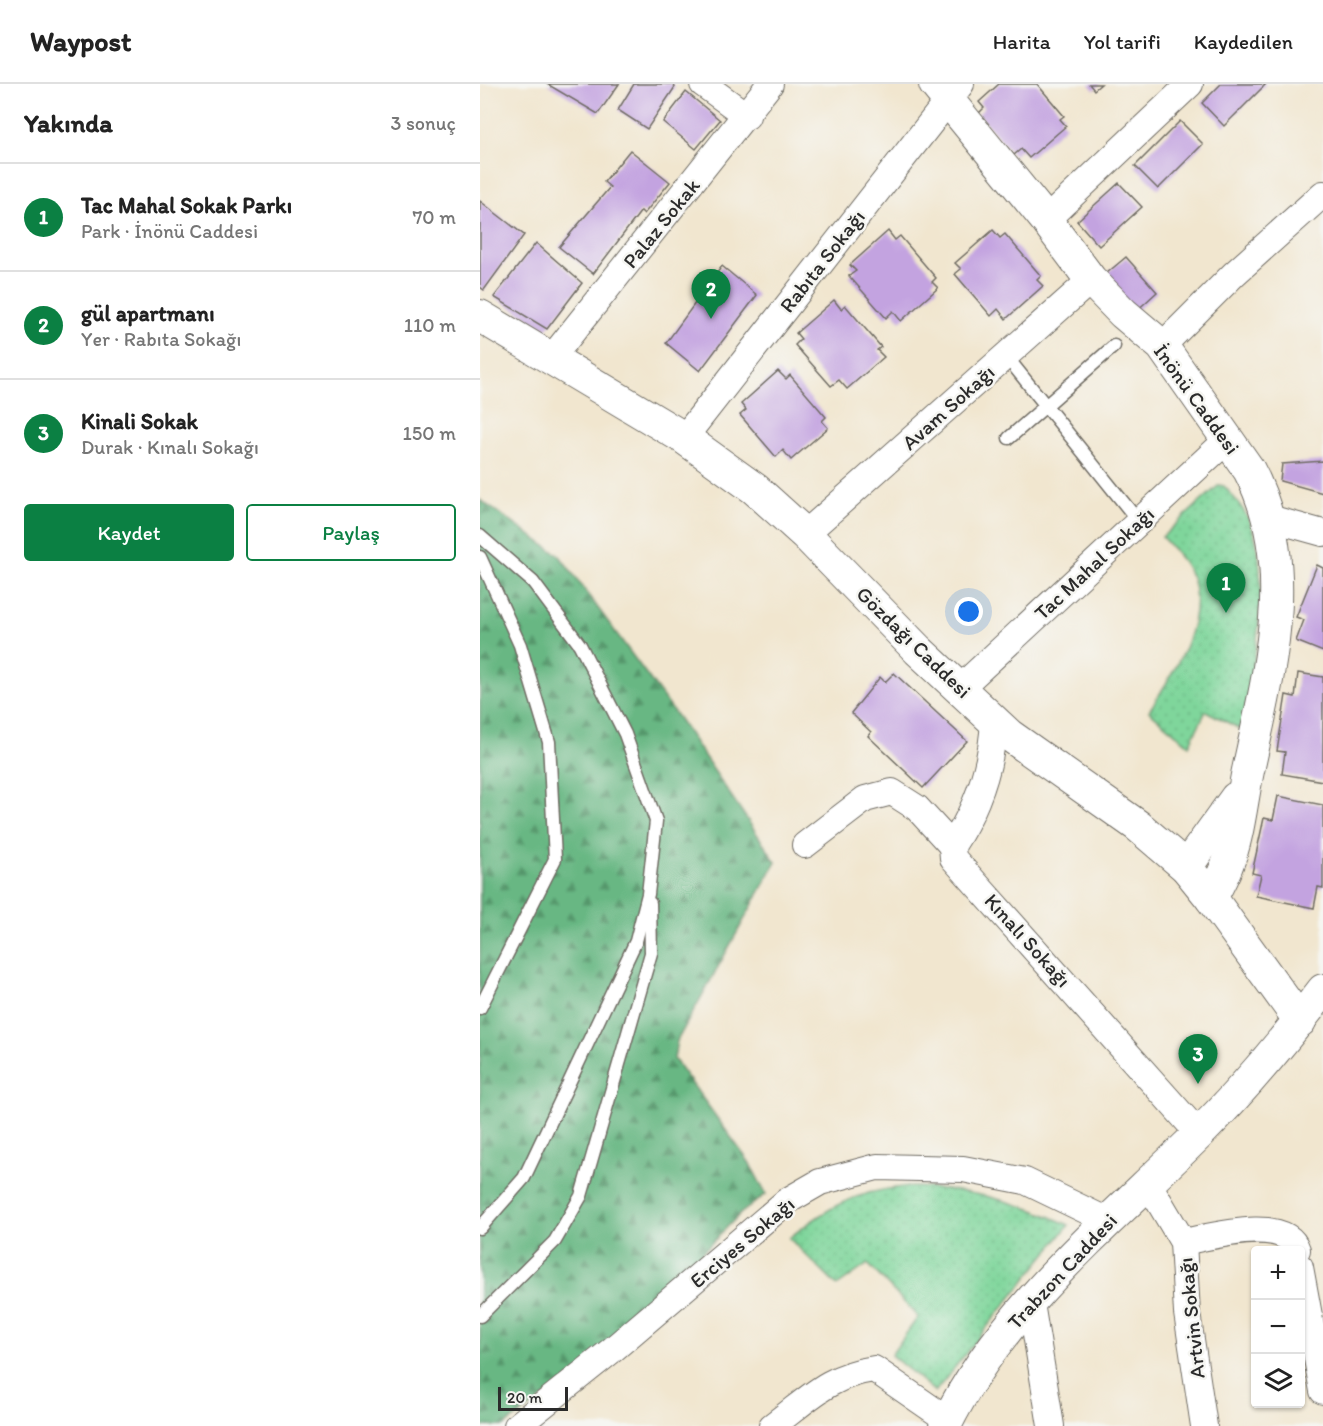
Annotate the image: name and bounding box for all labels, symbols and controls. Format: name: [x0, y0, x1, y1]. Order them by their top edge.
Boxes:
text: Waypost: [30, 24, 132, 58]
text: Harita: [993, 29, 1051, 54]
text: Yol tarifi: [1084, 29, 1161, 54]
text: Kaydedilen: [1194, 29, 1293, 54]
text: Yakında: [24, 107, 113, 139]
text: 3 sonuç: [391, 111, 456, 135]
street label: Palaz Sokak: [617, 173, 705, 273]
text: Tac Mahal Sokak Parkı: [81, 192, 292, 219]
text: 1: [39, 205, 48, 229]
text: 70 m: [412, 205, 456, 229]
street label: Rabıta Sokağı: [774, 205, 870, 317]
text: Park · İnönü Caddesi: [81, 219, 258, 243]
pin: 2: [692, 270, 730, 319]
text: gül apartmanı: [81, 300, 215, 327]
text: 2: [38, 313, 49, 337]
text: 110 m: [404, 313, 456, 337]
text: Yer · Rabıta Sokağı: [81, 327, 241, 351]
street label: İnönü Caddesi: [1149, 339, 1245, 459]
street label: Avam Sokağı: [897, 359, 999, 455]
text: Kinali Sokak: [81, 408, 198, 435]
text: 3: [38, 421, 49, 445]
text: 150 m: [403, 421, 456, 445]
text: Durak · Kınalı Sokağı: [81, 435, 259, 459]
street label: Tac Mahal Sokağı: [1029, 501, 1159, 625]
button: Kaydet: [24, 504, 234, 561]
button: Paylaş: [246, 504, 456, 561]
pin: 1: [1206, 564, 1246, 613]
street label: Gözdağı Caddesi: [851, 581, 977, 703]
your location: [954, 597, 983, 626]
street label: Kınalı Sokağı: [979, 888, 1077, 992]
pin: 3: [1178, 1034, 1218, 1084]
street label: Erciyes Sokağı: [685, 1191, 799, 1293]
street label: Trabzon Caddesi: [1002, 1208, 1122, 1334]
map controls: [1251, 1246, 1305, 1408]
button: +: [1251, 1246, 1305, 1300]
street label: Artvin Sokağı: [1172, 1256, 1210, 1380]
button: −: [1251, 1300, 1305, 1354]
button: layers: [1251, 1354, 1305, 1408]
scale bar: [498, 1384, 568, 1412]
text: 20 m: [507, 1388, 542, 1407]

